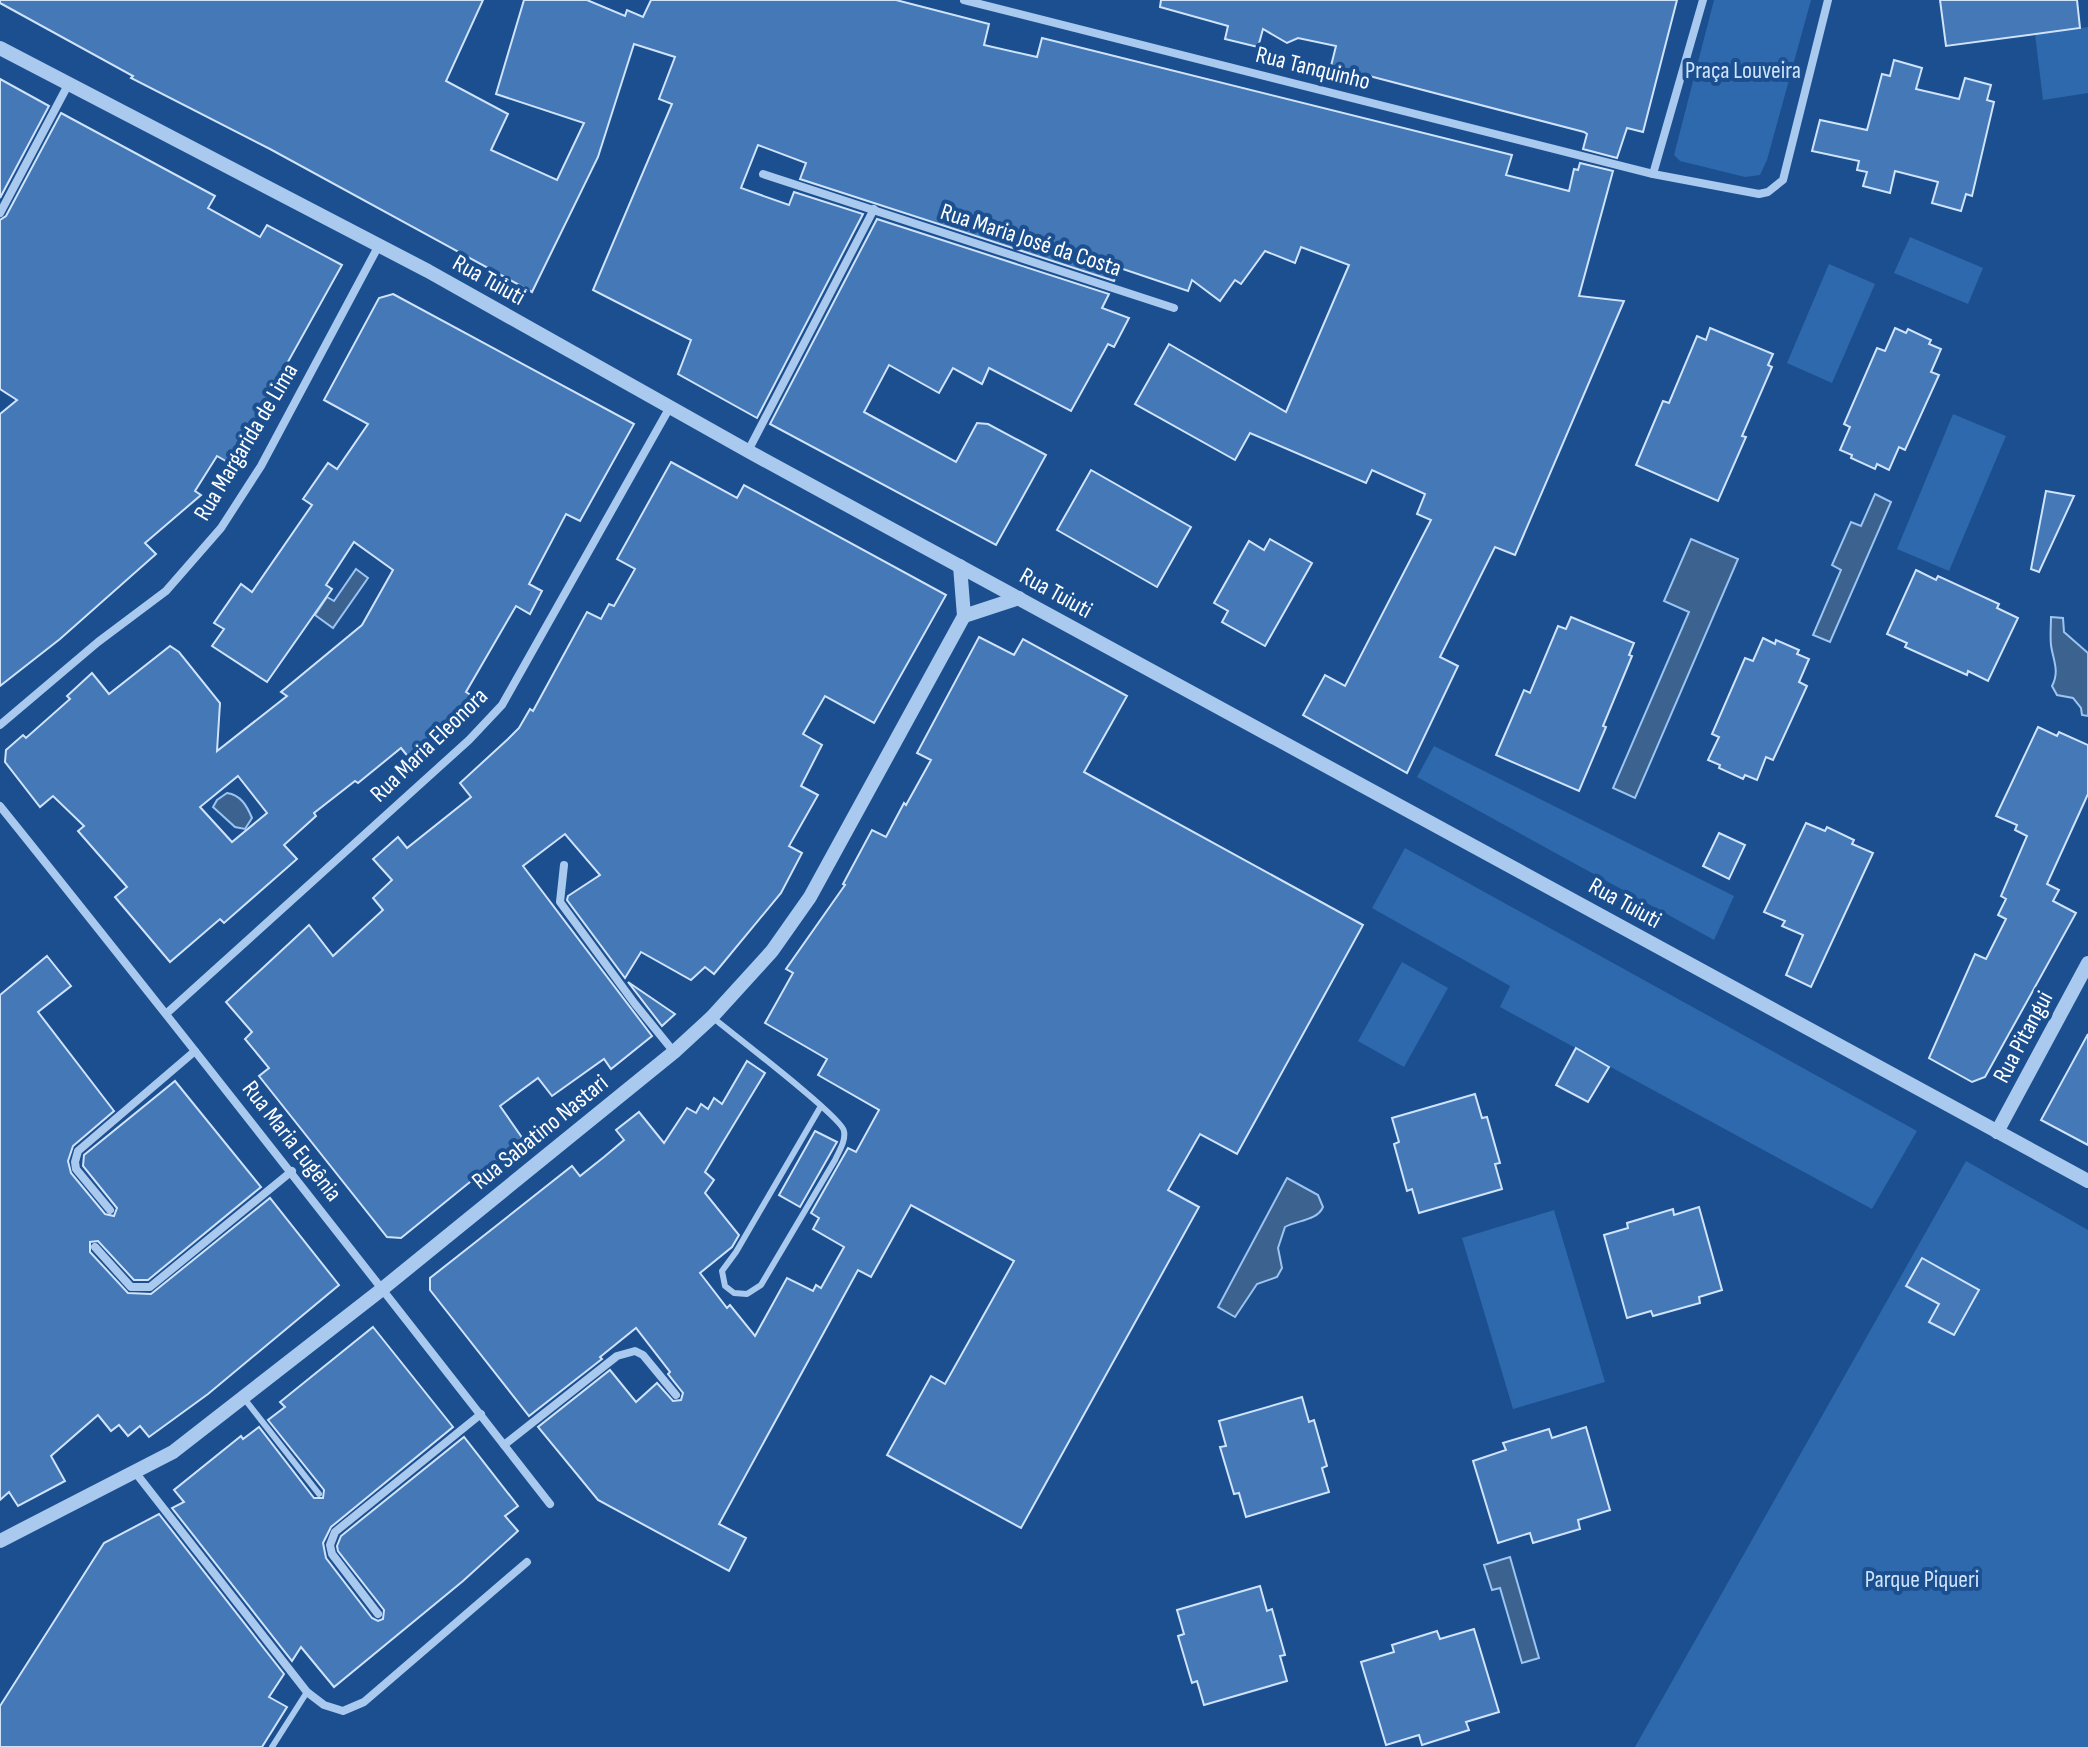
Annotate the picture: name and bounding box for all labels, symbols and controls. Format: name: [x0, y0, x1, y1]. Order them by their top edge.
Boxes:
street label: Rua Tanquinho: [1253, 40, 1373, 96]
park label: Praça Louveira: [1685, 56, 1801, 85]
street label: Rua Maria José da Costa: [937, 197, 1125, 283]
street label: Rua Tuiuti: [448, 248, 530, 312]
street label: Rua Margarida de Lima: [188, 358, 304, 526]
street label: Rua Tuiuti: [1015, 561, 1097, 625]
street label: Rua Maria Eleonora: [364, 682, 494, 808]
street label: Rua Tuiuti: [1584, 871, 1666, 935]
street label: Rua Pitangui: [1987, 986, 2059, 1088]
street label: Rua Sabatino Nastari: [466, 1068, 614, 1196]
street label: Rua Maria Eugênia: [236, 1075, 348, 1207]
park label: Parque Piqueri: [1865, 1565, 1979, 1594]

